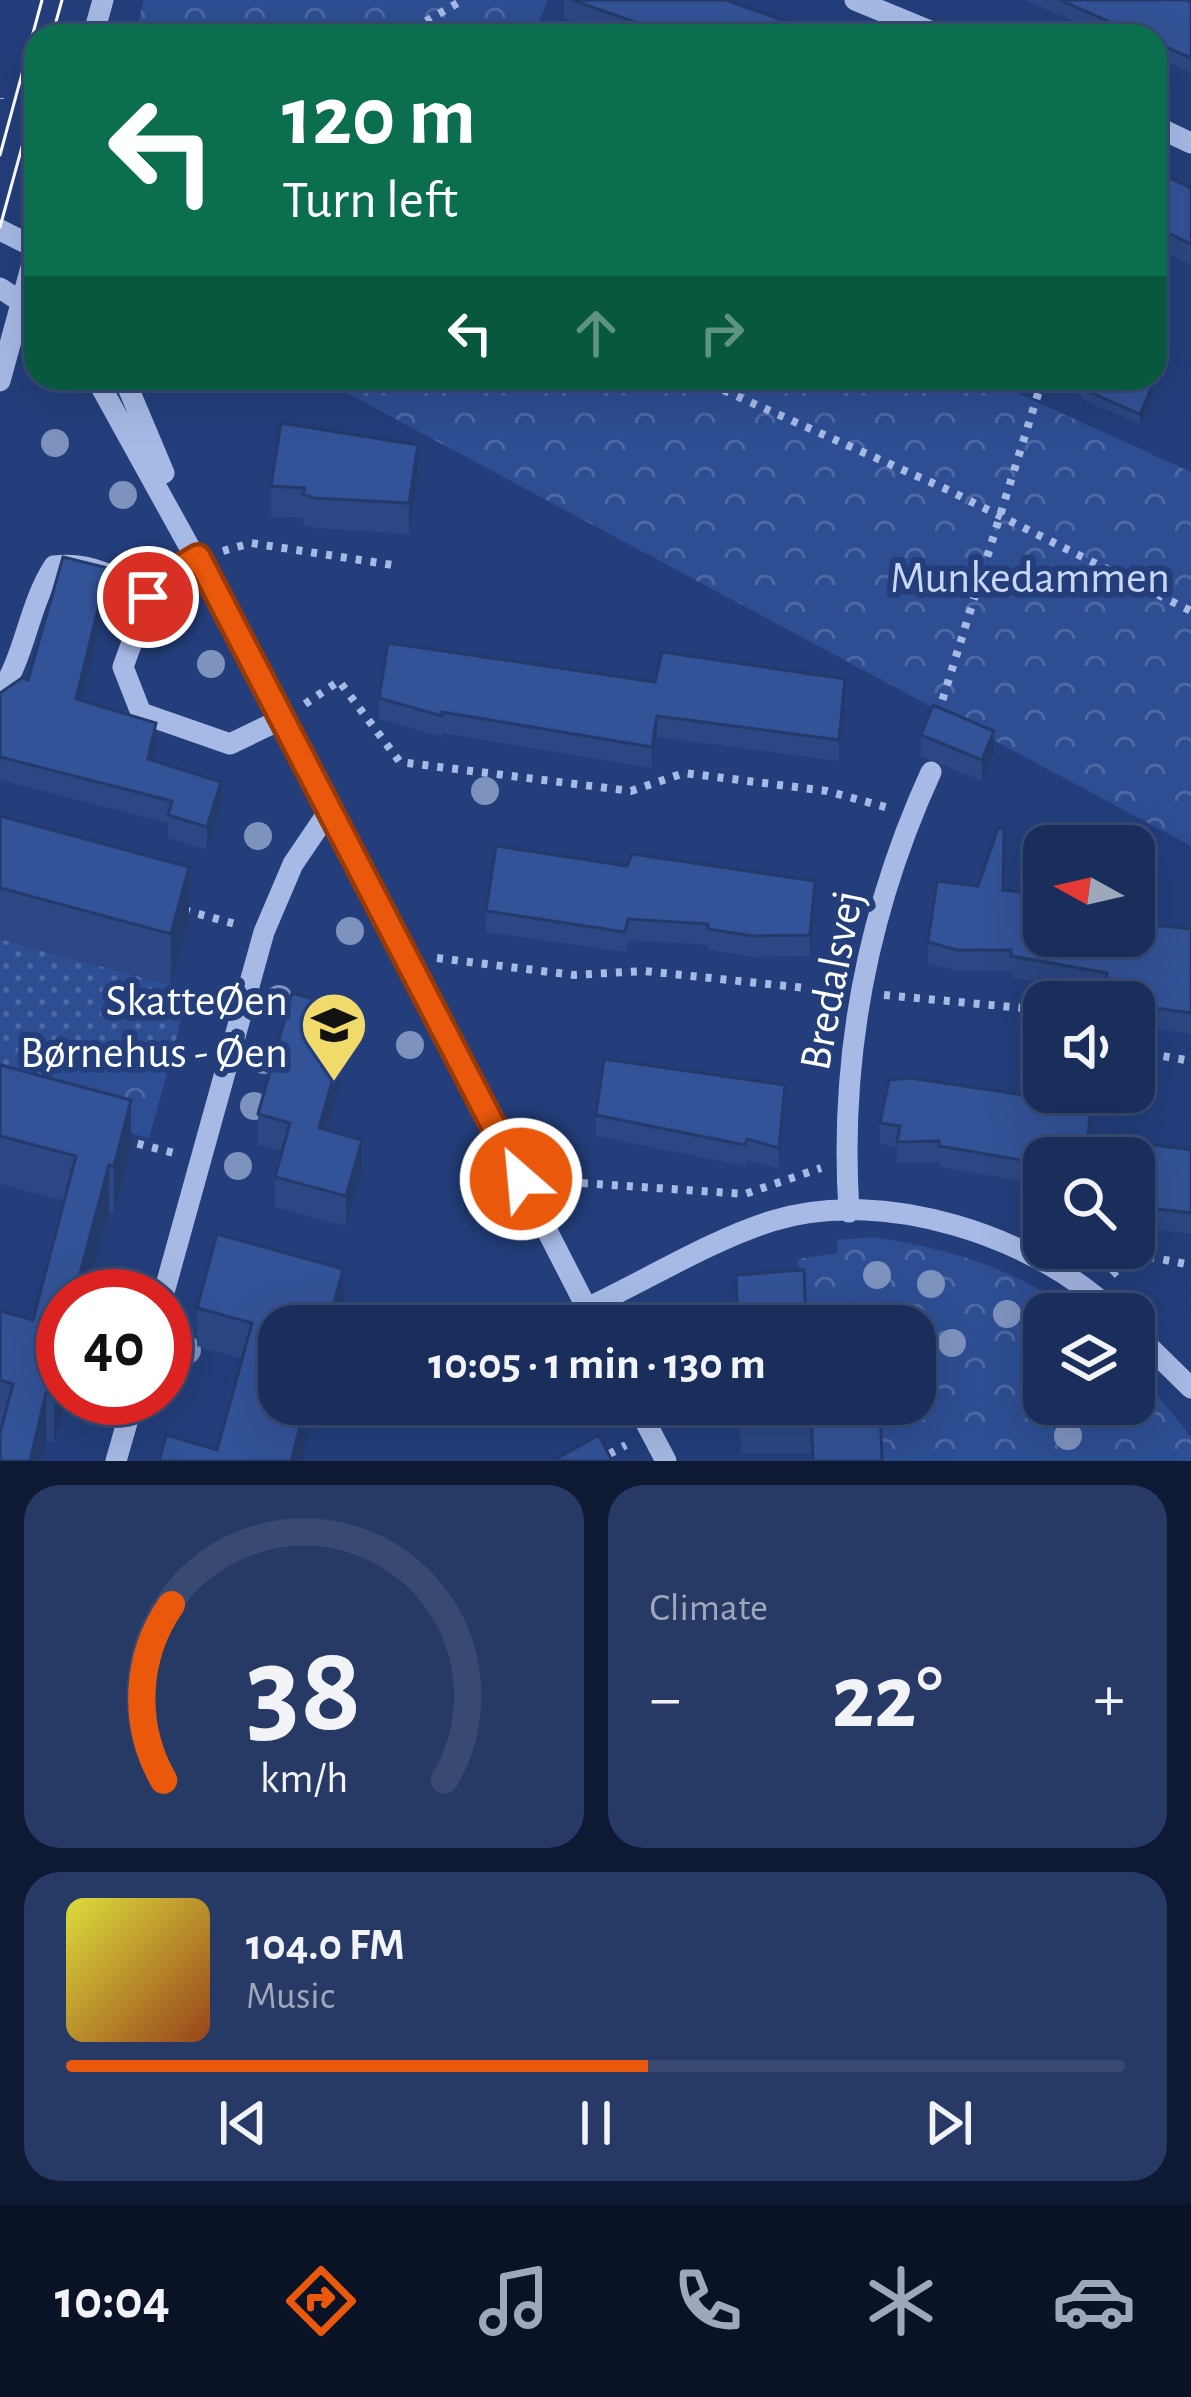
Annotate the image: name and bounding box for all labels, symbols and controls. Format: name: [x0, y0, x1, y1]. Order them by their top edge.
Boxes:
icon: left: [84, 72, 240, 228]
text: 120 m: [282, 76, 476, 160]
text: Turn left: [282, 174, 458, 228]
icon: left: [437, 300, 503, 366]
icon: ahead: [563, 300, 629, 366]
icon: right: [689, 300, 755, 366]
pin: [97, 546, 199, 648]
park label: Munkedammen: [890, 556, 1170, 601]
icon: arrive: [115, 564, 181, 630]
north arrow: [1023, 825, 1155, 957]
map controls: [1023, 825, 1155, 1425]
street label: Bredalsvej: [793, 887, 872, 1074]
place label: SkatteØen Børnehus - Øen: [20, 979, 288, 1076]
button: sound: [1023, 981, 1155, 1113]
school or university icon: SkatteØen Børnehus - Øen: [299, 990, 369, 1084]
position arrow: [458, 1116, 584, 1242]
button: search: [1023, 1137, 1155, 1269]
speed limit sign: 40: [36, 1269, 192, 1425]
button: layers: [1023, 1293, 1155, 1425]
text: 10:05 · 1 min · 130 m: [428, 1342, 766, 1387]
text: Climate: [650, 1589, 768, 1628]
text: 38: [246, 1629, 361, 1754]
text: 22°: [832, 1654, 943, 1744]
text: −: [650, 1666, 681, 1732]
text: +: [1093, 1666, 1125, 1732]
text: km/h: [260, 1757, 348, 1800]
text: 104.0 FM: [246, 1923, 405, 1968]
text: Music: [246, 1977, 335, 2016]
icon: previous: [210, 2090, 276, 2156]
icon: pause: [563, 2090, 629, 2156]
icon: next: [916, 2090, 982, 2156]
icon: directions: [279, 2259, 363, 2343]
icon: music: [472, 2259, 556, 2343]
icon: phone: [666, 2259, 750, 2343]
icon: climate: [859, 2259, 943, 2343]
icon: car: [1052, 2259, 1136, 2343]
text: 10:04: [55, 2274, 170, 2328]

